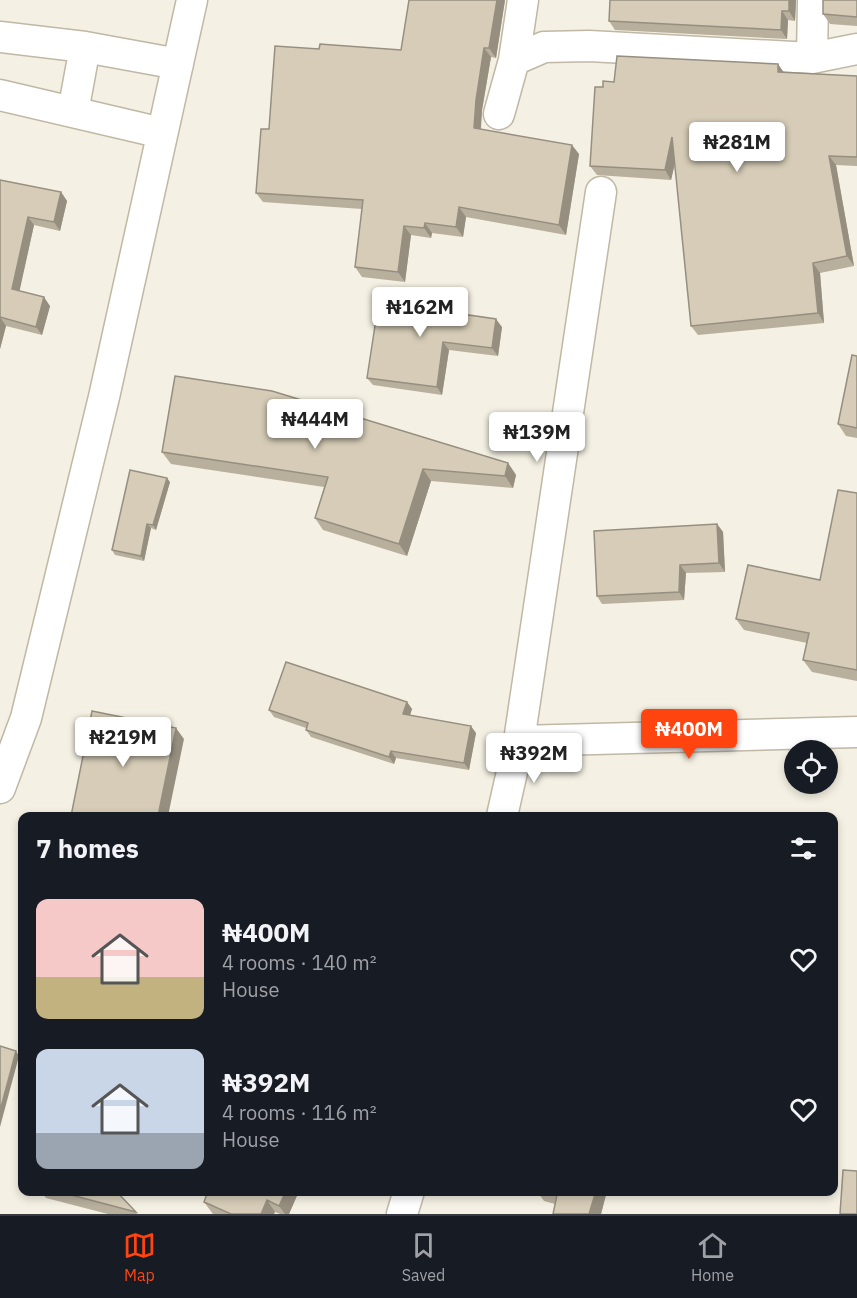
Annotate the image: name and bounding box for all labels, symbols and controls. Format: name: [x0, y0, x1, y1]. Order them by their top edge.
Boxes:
pin: ₦281M: [695, 122, 779, 173]
text: ₦281M: [703, 128, 771, 155]
pin: ₦162M: [378, 287, 462, 338]
text: ₦162M: [386, 293, 454, 320]
pin: ₦444M: [273, 399, 357, 450]
text: ₦444M: [281, 405, 349, 432]
pin: ₦139M: [495, 412, 579, 463]
text: ₦139M: [503, 418, 571, 445]
pin: ₦400M: [647, 709, 731, 760]
text: ₦400M: [655, 715, 723, 742]
pin: ₦219M: [81, 717, 165, 768]
text: ₦219M: [89, 723, 157, 750]
pin: ₦392M: [492, 733, 576, 784]
text: ₦392M: [500, 739, 568, 766]
map controls: [784, 740, 838, 794]
button: locate: [784, 740, 838, 794]
text: 7 homes: [36, 831, 139, 865]
icon: filters: [787, 832, 820, 865]
text: ₦400M: [222, 915, 310, 949]
icon: home: [84, 923, 156, 995]
icon: heart: [787, 943, 820, 976]
text: 4 rooms · 140 m²: [222, 949, 377, 976]
text: House: [222, 976, 279, 1003]
text: ₦392M: [222, 1065, 310, 1099]
icon: home: [84, 1073, 156, 1145]
icon: heart: [787, 1093, 820, 1126]
text: 4 rooms · 116 m²: [222, 1099, 377, 1126]
text: House: [222, 1126, 279, 1153]
tab: Map: [123, 1229, 156, 1285]
tab: Saved: [402, 1229, 445, 1285]
tab: Home: [691, 1229, 734, 1285]

